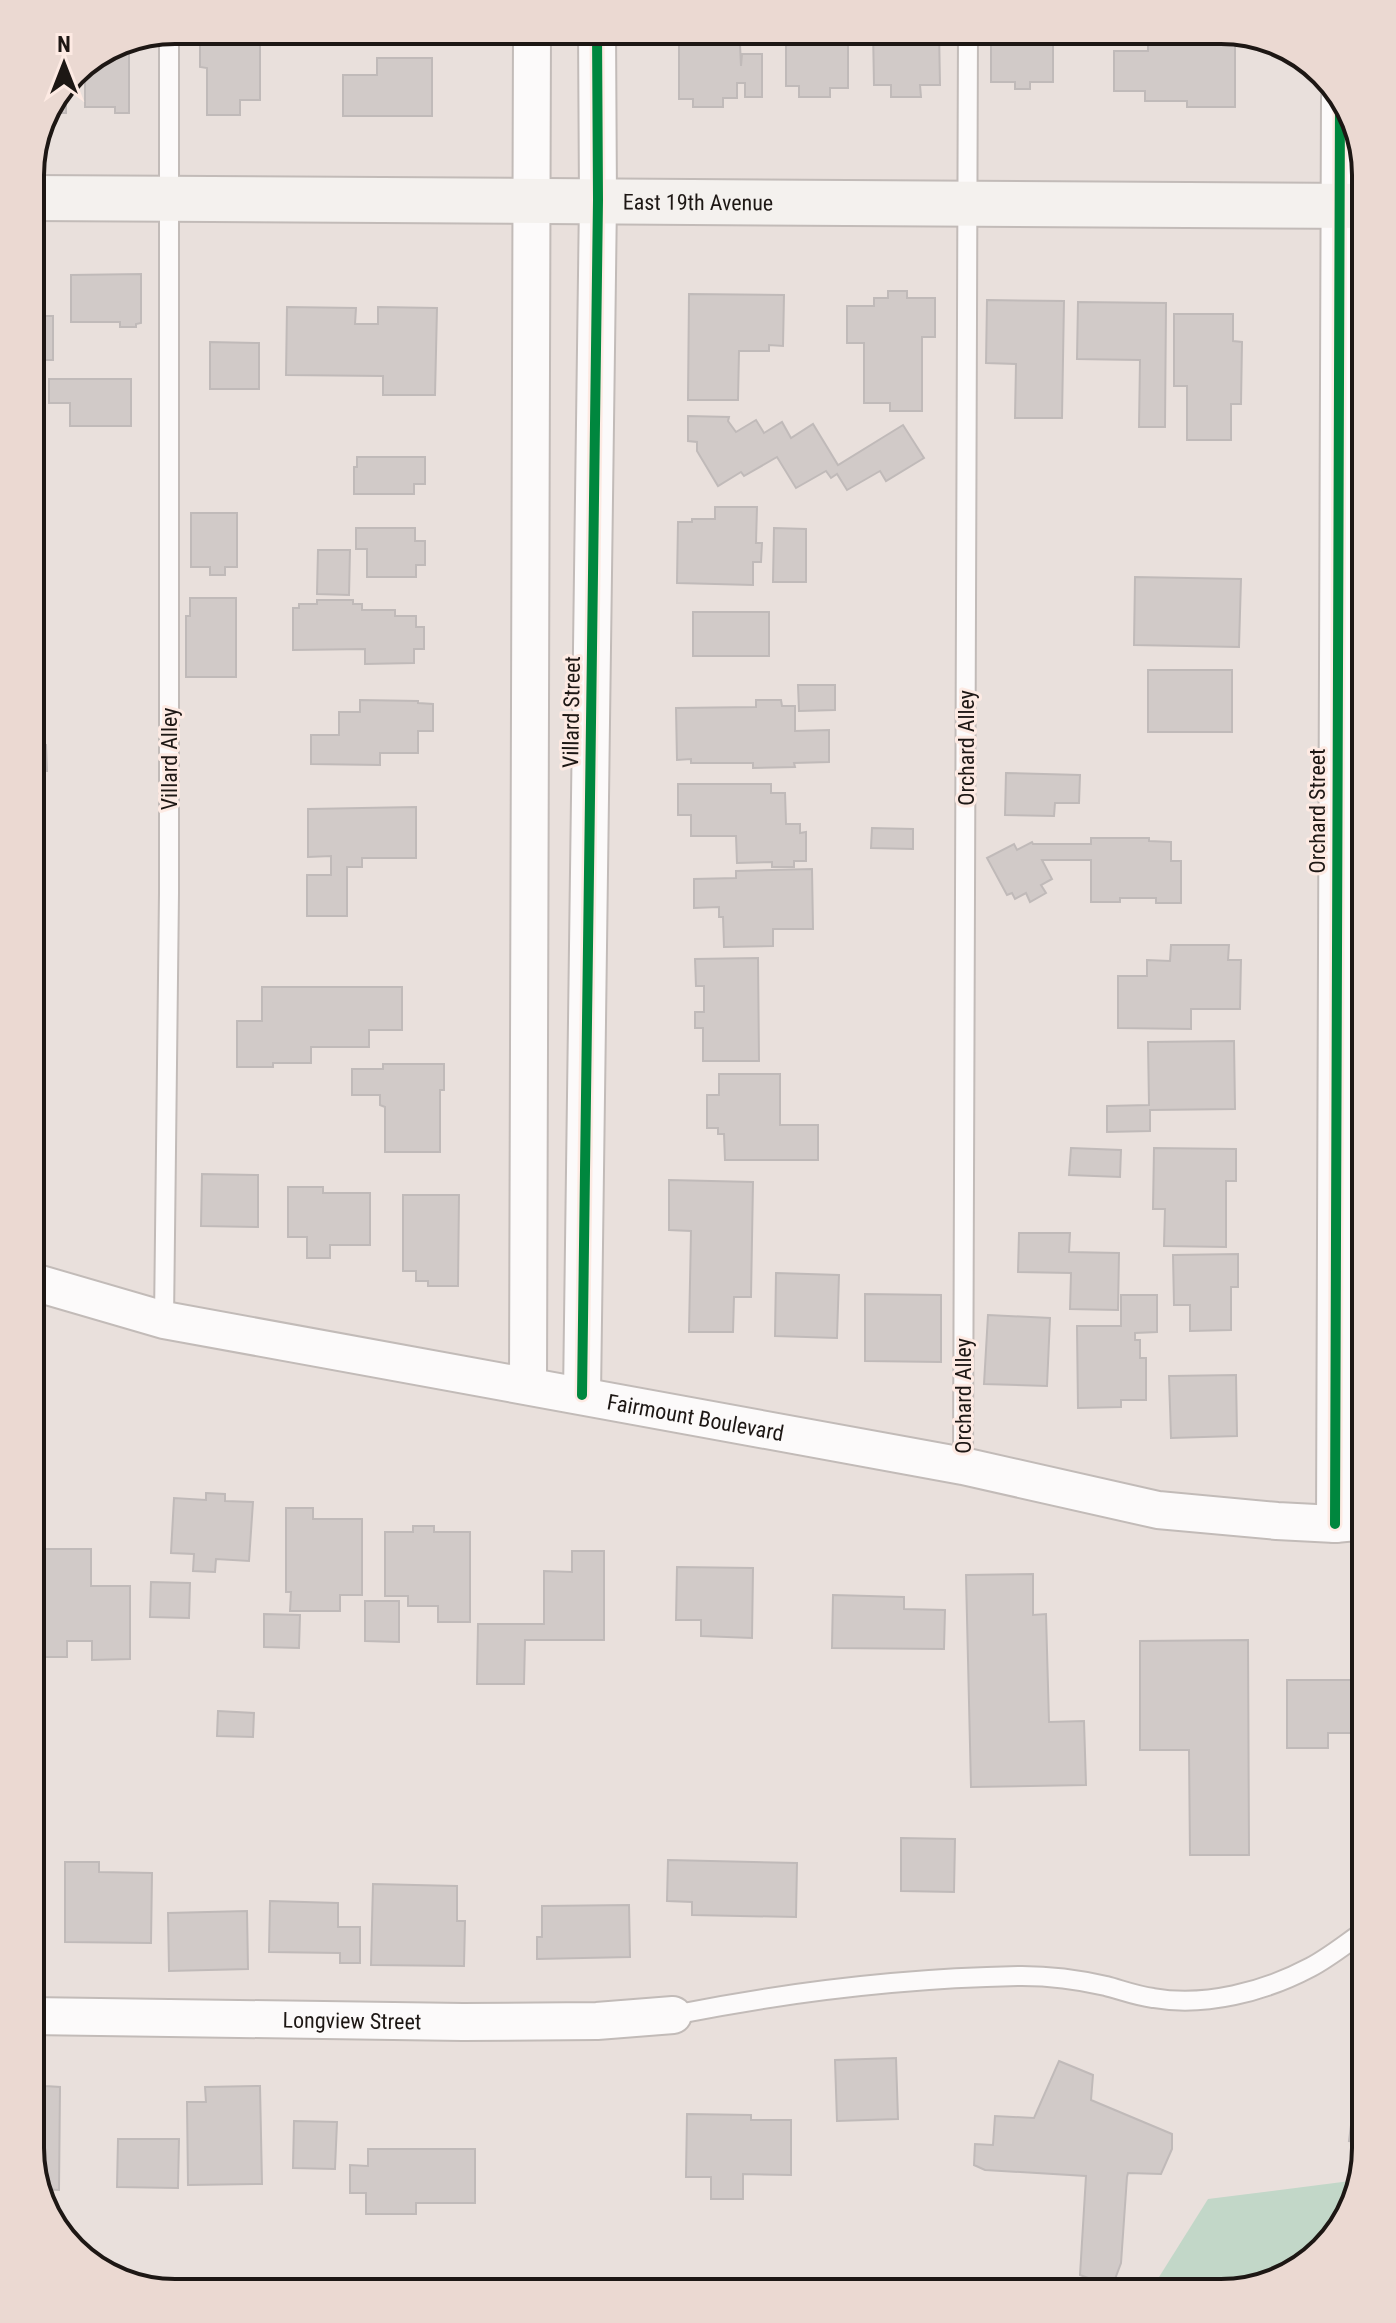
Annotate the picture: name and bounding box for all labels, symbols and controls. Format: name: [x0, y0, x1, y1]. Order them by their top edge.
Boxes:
north arrow: [24, 24, 104, 104]
text: N: [57, 32, 71, 57]
street label: East 19th Avenue: [623, 190, 773, 215]
street label: Villard Street: [558, 656, 585, 768]
street label: Orchard Alley: [954, 690, 979, 806]
street label: Villard Alley: [157, 708, 182, 810]
street label: Orchard Street: [1305, 748, 1330, 874]
street label: Orchard Alley: [951, 1338, 976, 1454]
street label: Fairmount Boulevard: [605, 1389, 786, 1446]
street label: Longview Street: [282, 2008, 422, 2034]

